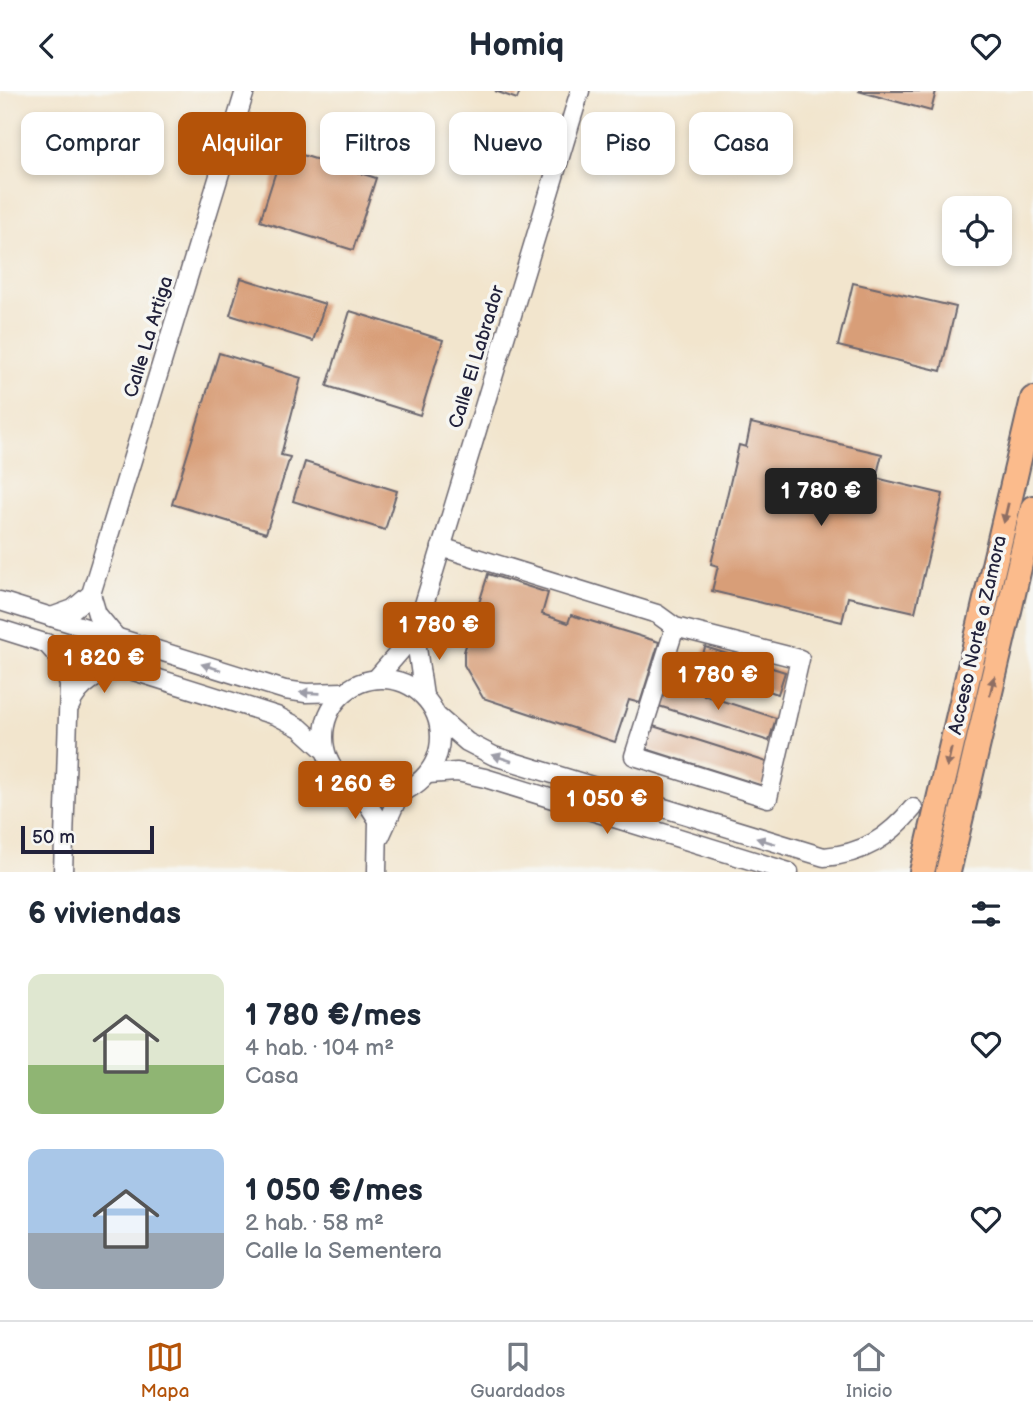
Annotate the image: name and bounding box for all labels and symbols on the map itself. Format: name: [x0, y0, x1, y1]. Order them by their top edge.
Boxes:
street label: Calle La Artiga: [120, 273, 178, 401]
street label: Calle El Labrador: [444, 282, 510, 431]
pin: 1 780 €: [756, 469, 886, 528]
one-way arrow: [1001, 502, 1012, 524]
street label: Acceso Norte a Zamora: [944, 533, 1012, 737]
pin: 1 780 €: [374, 603, 504, 662]
pin: 1 820 €: [39, 635, 169, 695]
pin: 1 780 €: [653, 653, 783, 712]
one-way arrow: [200, 661, 221, 671]
one-way arrow: [986, 675, 997, 697]
one-way arrow: [298, 687, 320, 698]
one-way arrow: [943, 747, 954, 769]
one-way arrow: [491, 752, 512, 763]
pin: 1 260 €: [290, 761, 420, 821]
pin: 1 050 €: [542, 777, 672, 836]
scale bar: [21, 823, 154, 855]
one-way arrow: [755, 835, 776, 845]

